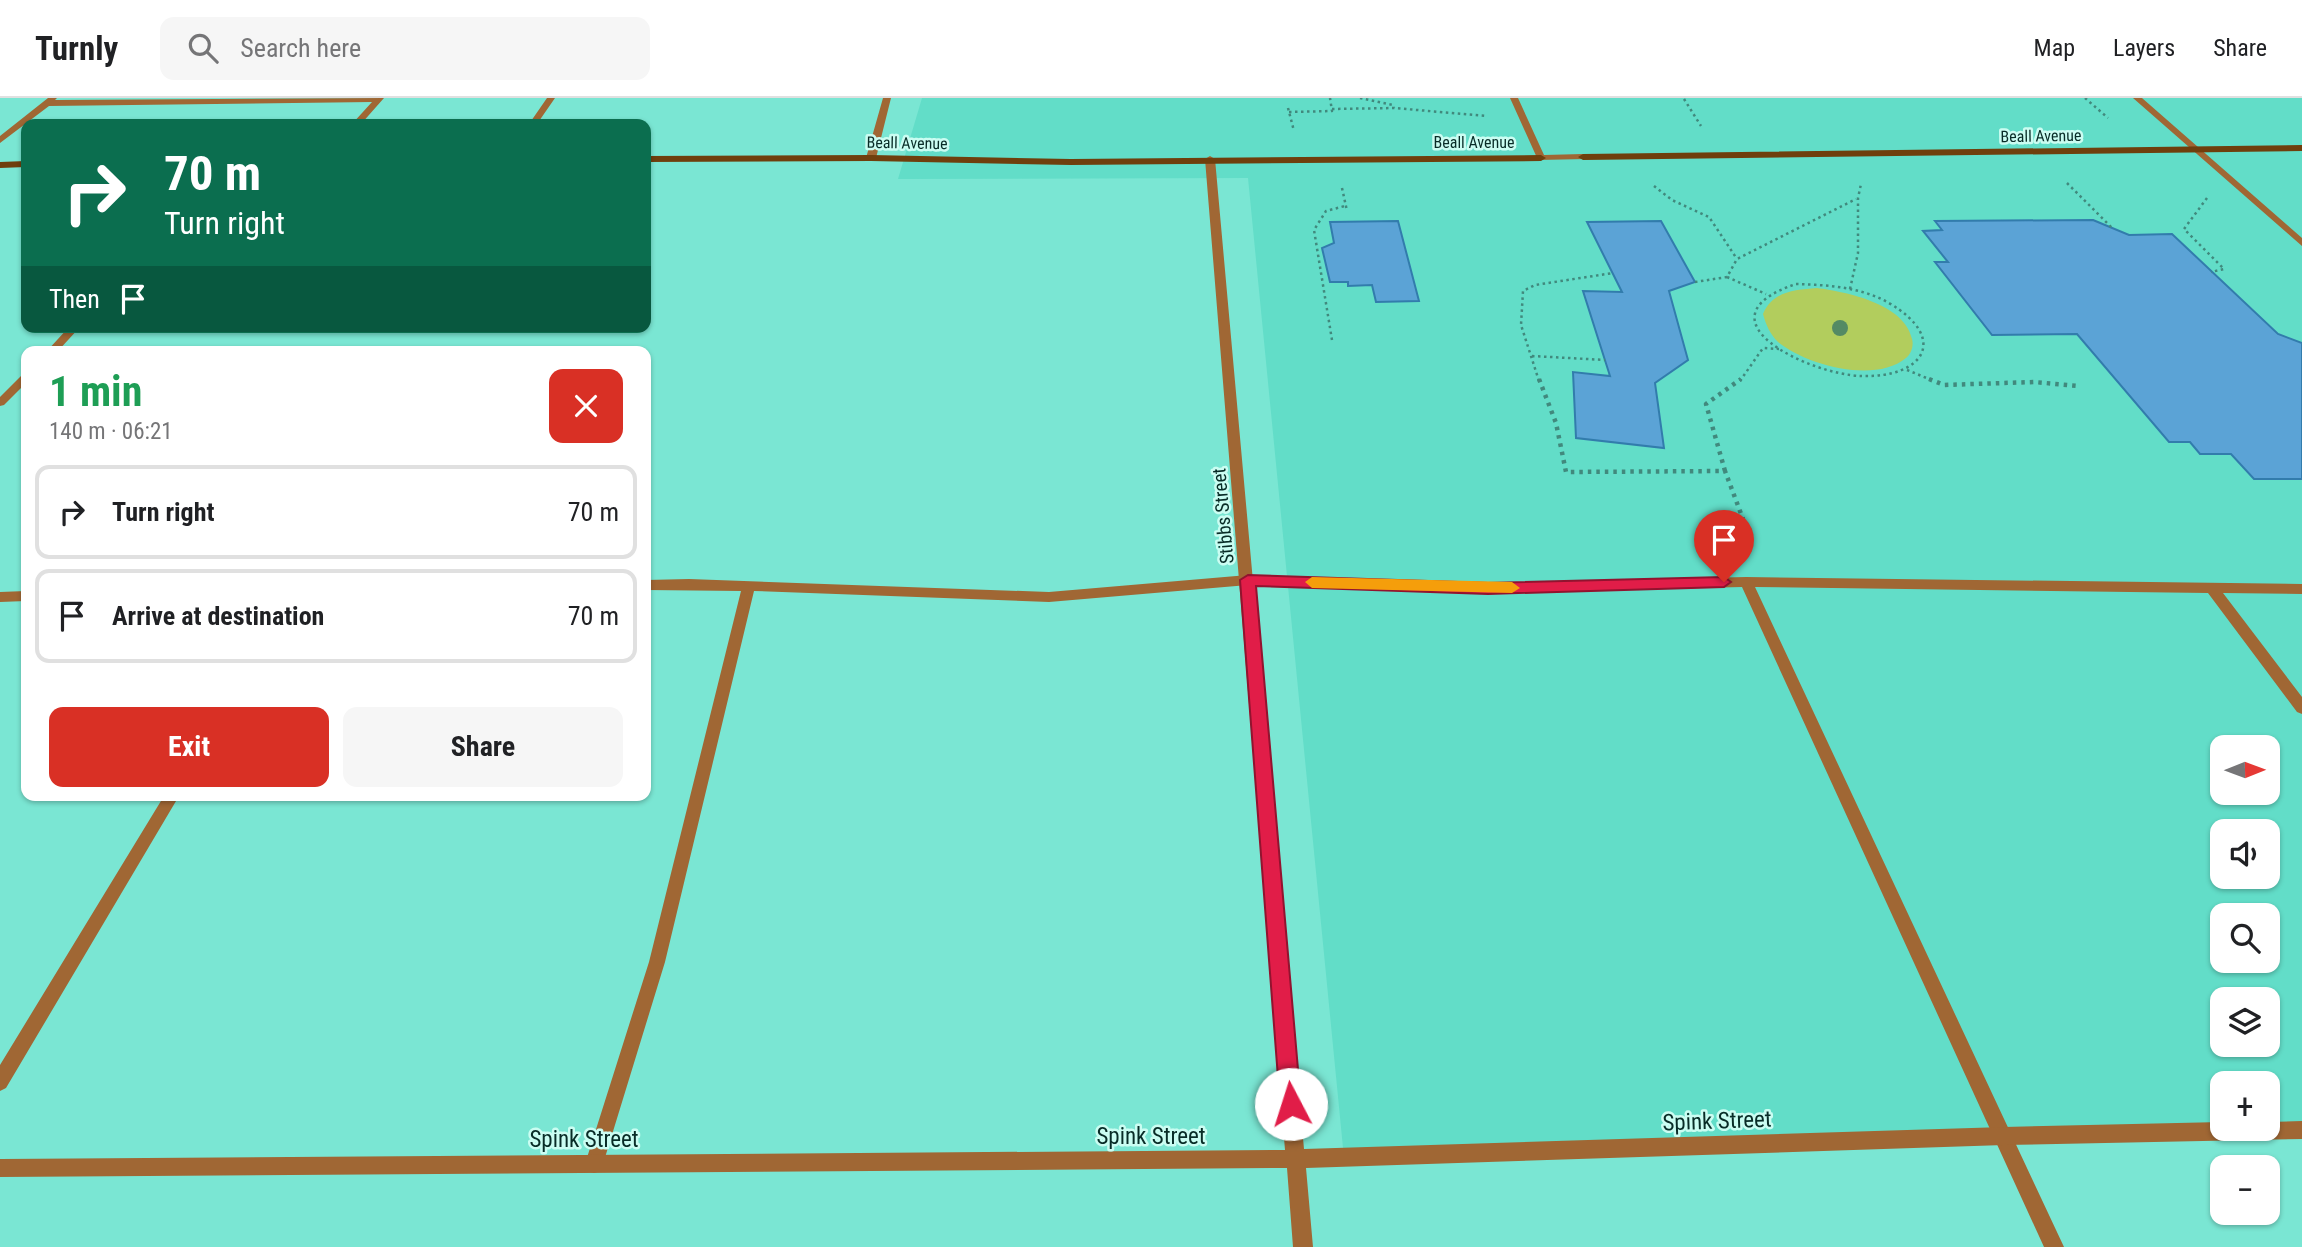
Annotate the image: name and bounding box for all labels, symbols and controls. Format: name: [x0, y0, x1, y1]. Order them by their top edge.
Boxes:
search box: [160, 17, 650, 80]
text: Turnly: [35, 29, 118, 68]
icon: search: [184, 29, 222, 67]
text: Search here: [240, 33, 361, 63]
text: Map: [2034, 34, 2075, 62]
text: Layers: [2113, 34, 2175, 62]
text: Share: [2213, 34, 2267, 62]
street label: Beall Avenue: [2000, 126, 2082, 146]
street label: Beall Avenue: [866, 133, 948, 153]
street label: Beall Avenue: [1434, 133, 1514, 152]
text: 70 m: [164, 145, 261, 202]
icon: right: [49, 147, 140, 238]
text: Turn right: [164, 204, 285, 242]
icon: arrive: [114, 280, 152, 318]
text: Then: [49, 284, 100, 314]
text: 1 min: [49, 367, 142, 416]
button: close: [549, 369, 623, 443]
text: 140 m · 06:21: [49, 418, 173, 445]
street label: Stibbs Street: [1207, 467, 1239, 565]
icon: right: [53, 493, 91, 531]
text: Turn right: [112, 497, 214, 527]
text: 70 m: [568, 497, 619, 527]
pin: [1694, 510, 1754, 582]
icon: arrive: [1705, 521, 1743, 559]
icon: arrive: [53, 597, 91, 635]
text: Arrive at destination: [112, 601, 324, 631]
text: 70 m: [568, 601, 619, 631]
button: Exit: [49, 707, 329, 787]
button: Share: [343, 707, 623, 787]
north arrow: [2210, 735, 2280, 805]
map controls: [2210, 735, 2280, 1225]
button: sound: [2210, 819, 2280, 889]
button: search: [2210, 903, 2280, 973]
button: layers: [2210, 987, 2280, 1057]
position arrow: [1254, 1067, 1328, 1141]
button: +: [2210, 1071, 2280, 1141]
street label: Spink Street: [1662, 1106, 1772, 1136]
street label: Spink Street: [1096, 1123, 1206, 1150]
street label: Spink Street: [529, 1126, 639, 1153]
button: −: [2210, 1155, 2280, 1225]

